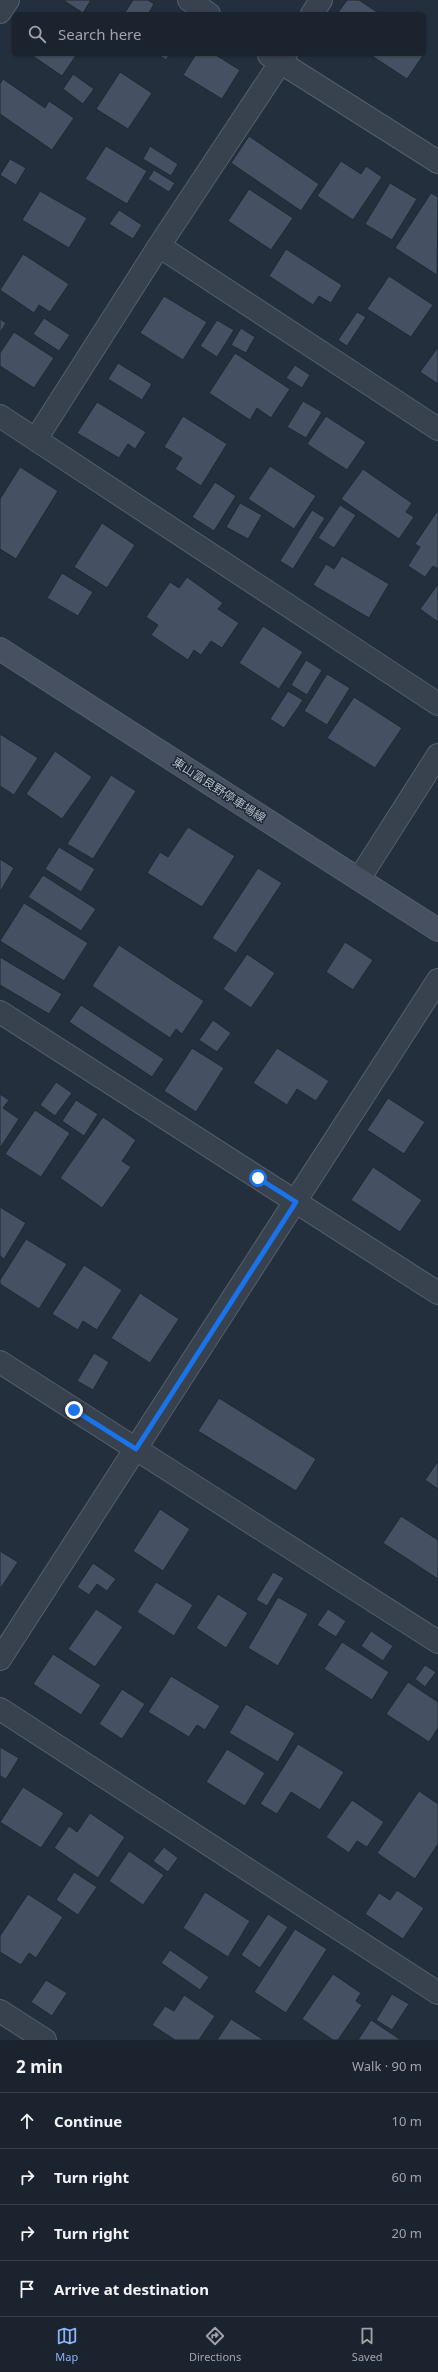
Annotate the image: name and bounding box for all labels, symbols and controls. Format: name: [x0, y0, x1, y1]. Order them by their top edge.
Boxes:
search box: [12, 12, 426, 56]
icon: search: [26, 23, 48, 45]
text: Search here: [58, 24, 141, 44]
street label: 東山富良野停車場線: [169, 753, 269, 826]
route start: [249, 1169, 267, 1187]
route end: [65, 1401, 83, 1419]
text: 2 min: [16, 2055, 63, 2078]
text: Walk · 90 m: [352, 2057, 422, 2075]
icon: ahead: [16, 2110, 38, 2132]
text: Continue: [54, 2111, 122, 2131]
text: 10 m: [392, 2112, 422, 2130]
icon: right: [16, 2166, 38, 2188]
text: Turn right: [54, 2167, 129, 2187]
text: 60 m: [392, 2168, 422, 2186]
icon: right: [16, 2222, 38, 2244]
text: Turn right: [54, 2223, 129, 2243]
text: 20 m: [392, 2224, 422, 2242]
icon: arrive: [16, 2278, 38, 2300]
text: Arrive at destination: [54, 2279, 209, 2299]
tab: Map: [55, 2325, 78, 2364]
tab: Directions: [189, 2325, 241, 2364]
tab: Saved: [352, 2325, 383, 2364]

